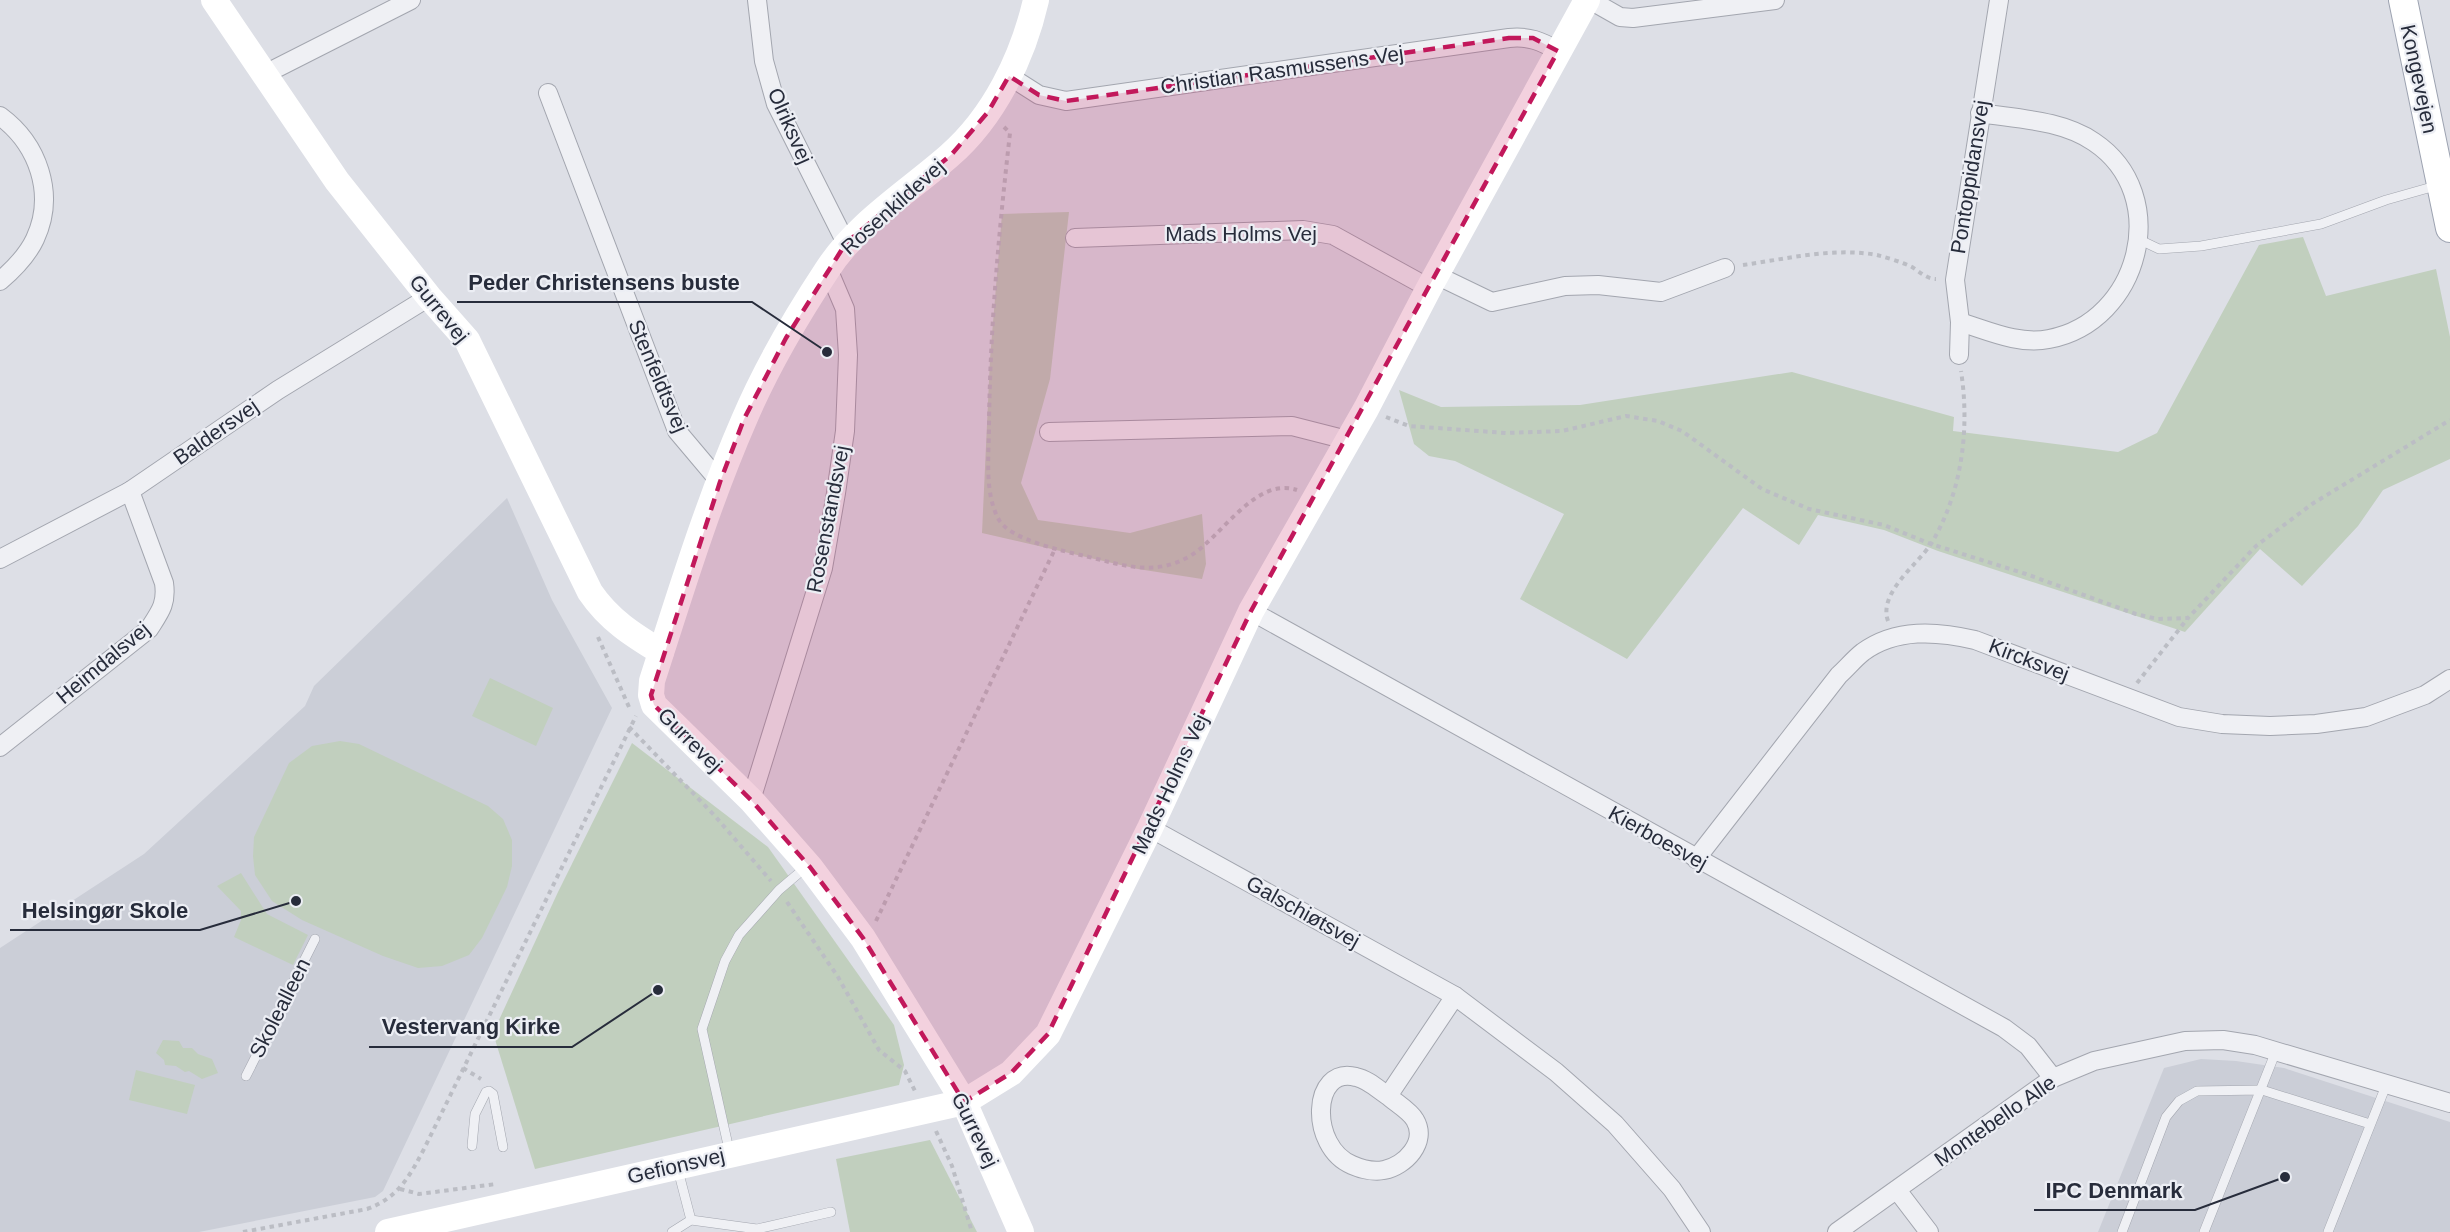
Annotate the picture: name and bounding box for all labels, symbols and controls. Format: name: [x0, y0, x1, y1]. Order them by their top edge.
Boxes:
street label: Kongevejen: [2397, 22, 2442, 136]
street label: Christian Rasmussens Vej: [1159, 41, 1405, 98]
street label: Olriksvej: [764, 84, 817, 167]
street label: Pontoppidansvej: [1946, 98, 1993, 255]
street label: Rosenkildevej: [836, 154, 949, 259]
street label: Mads Holms Vej: [1165, 222, 1317, 245]
callout: Peder Christensens buste: [457, 262, 752, 302]
street label: Gurrevej: [405, 270, 474, 347]
text: Peder Christensens buste: [468, 270, 740, 295]
street label: Stenfeldtsvej: [624, 316, 693, 436]
street label: Baldersvej: [169, 394, 262, 469]
street label: Rosenstandsvej: [802, 443, 853, 594]
street label: Heimdalsvej: [51, 617, 154, 708]
street label: Kircksvej: [1986, 634, 2073, 685]
street label: Gurrevej: [654, 703, 727, 776]
street label: Mads Holms Vej: [1127, 710, 1212, 857]
street label: Kierboesvej: [1605, 801, 1712, 874]
street label: Galschiøtsvej: [1243, 871, 1364, 952]
callout: Helsingør Skole: [10, 890, 200, 930]
text: Helsingør Skole: [22, 898, 188, 923]
street label: Skolealleen: [245, 954, 314, 1061]
callout: Vestervang Kirke: [369, 1007, 572, 1047]
text: Vestervang Kirke: [382, 1014, 560, 1039]
street label: Montebello Alle: [1930, 1070, 2060, 1171]
street label: Gurrevej: [947, 1089, 1003, 1171]
street label: Gefionsvej: [625, 1143, 727, 1188]
callout: IPC Denmark: [2034, 1170, 2195, 1210]
text: IPC Denmark: [2046, 1178, 2183, 1203]

